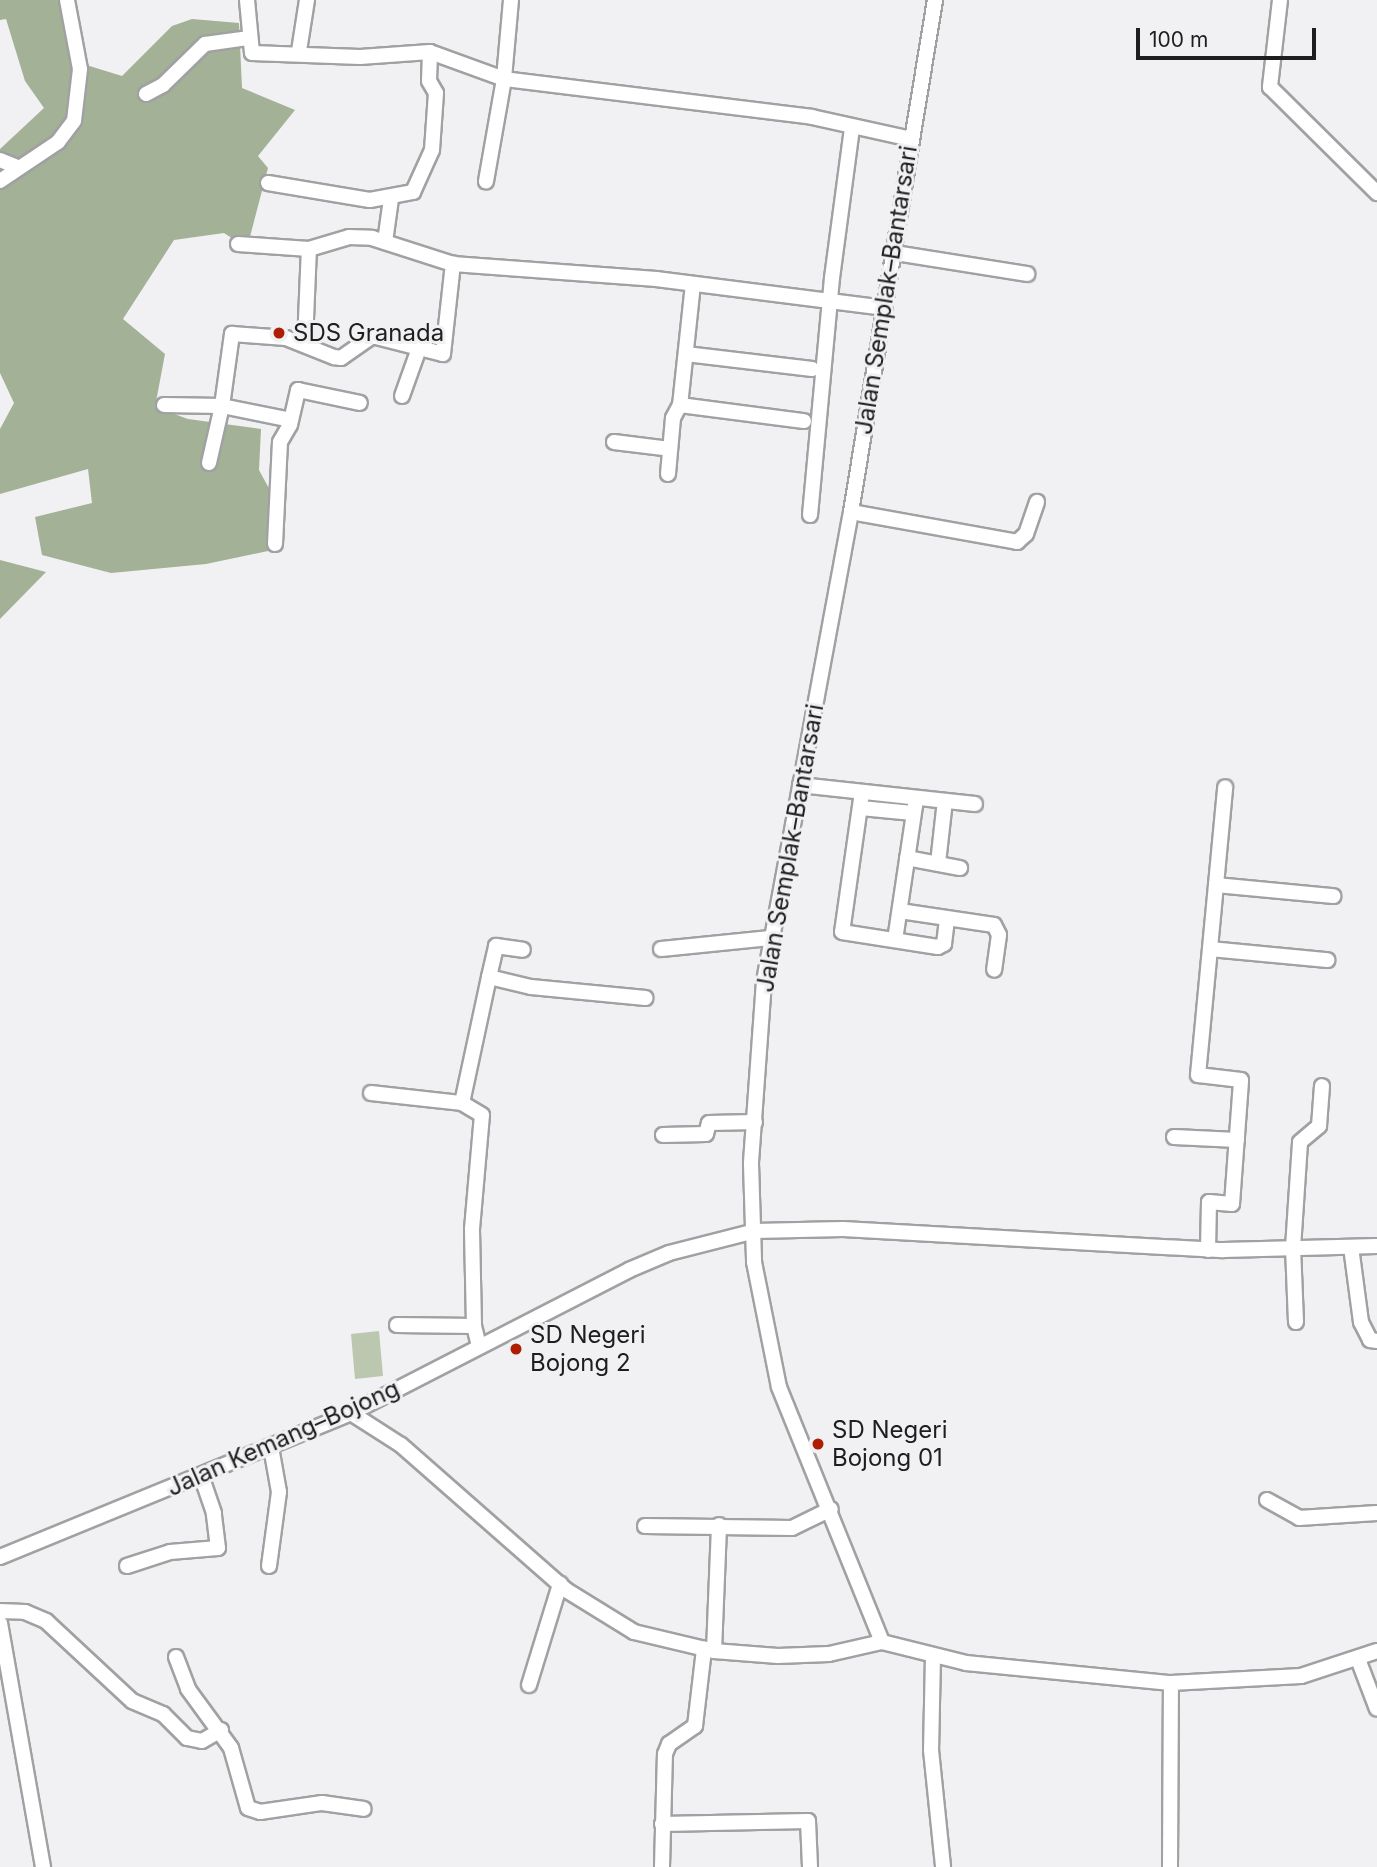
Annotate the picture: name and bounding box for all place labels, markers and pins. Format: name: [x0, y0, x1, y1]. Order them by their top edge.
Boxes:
place label: SDS Granada: [293, 319, 444, 347]
marker: SDS Granada: [271, 325, 287, 341]
place label: SD Negeri Bojong 2: [530, 1321, 645, 1377]
marker: SD Negeri Bojong 2: [508, 1341, 524, 1357]
place label: SD Negeri Bojong 01: [832, 1416, 947, 1472]
marker: SD Negeri Bojong 01: [810, 1436, 826, 1452]

